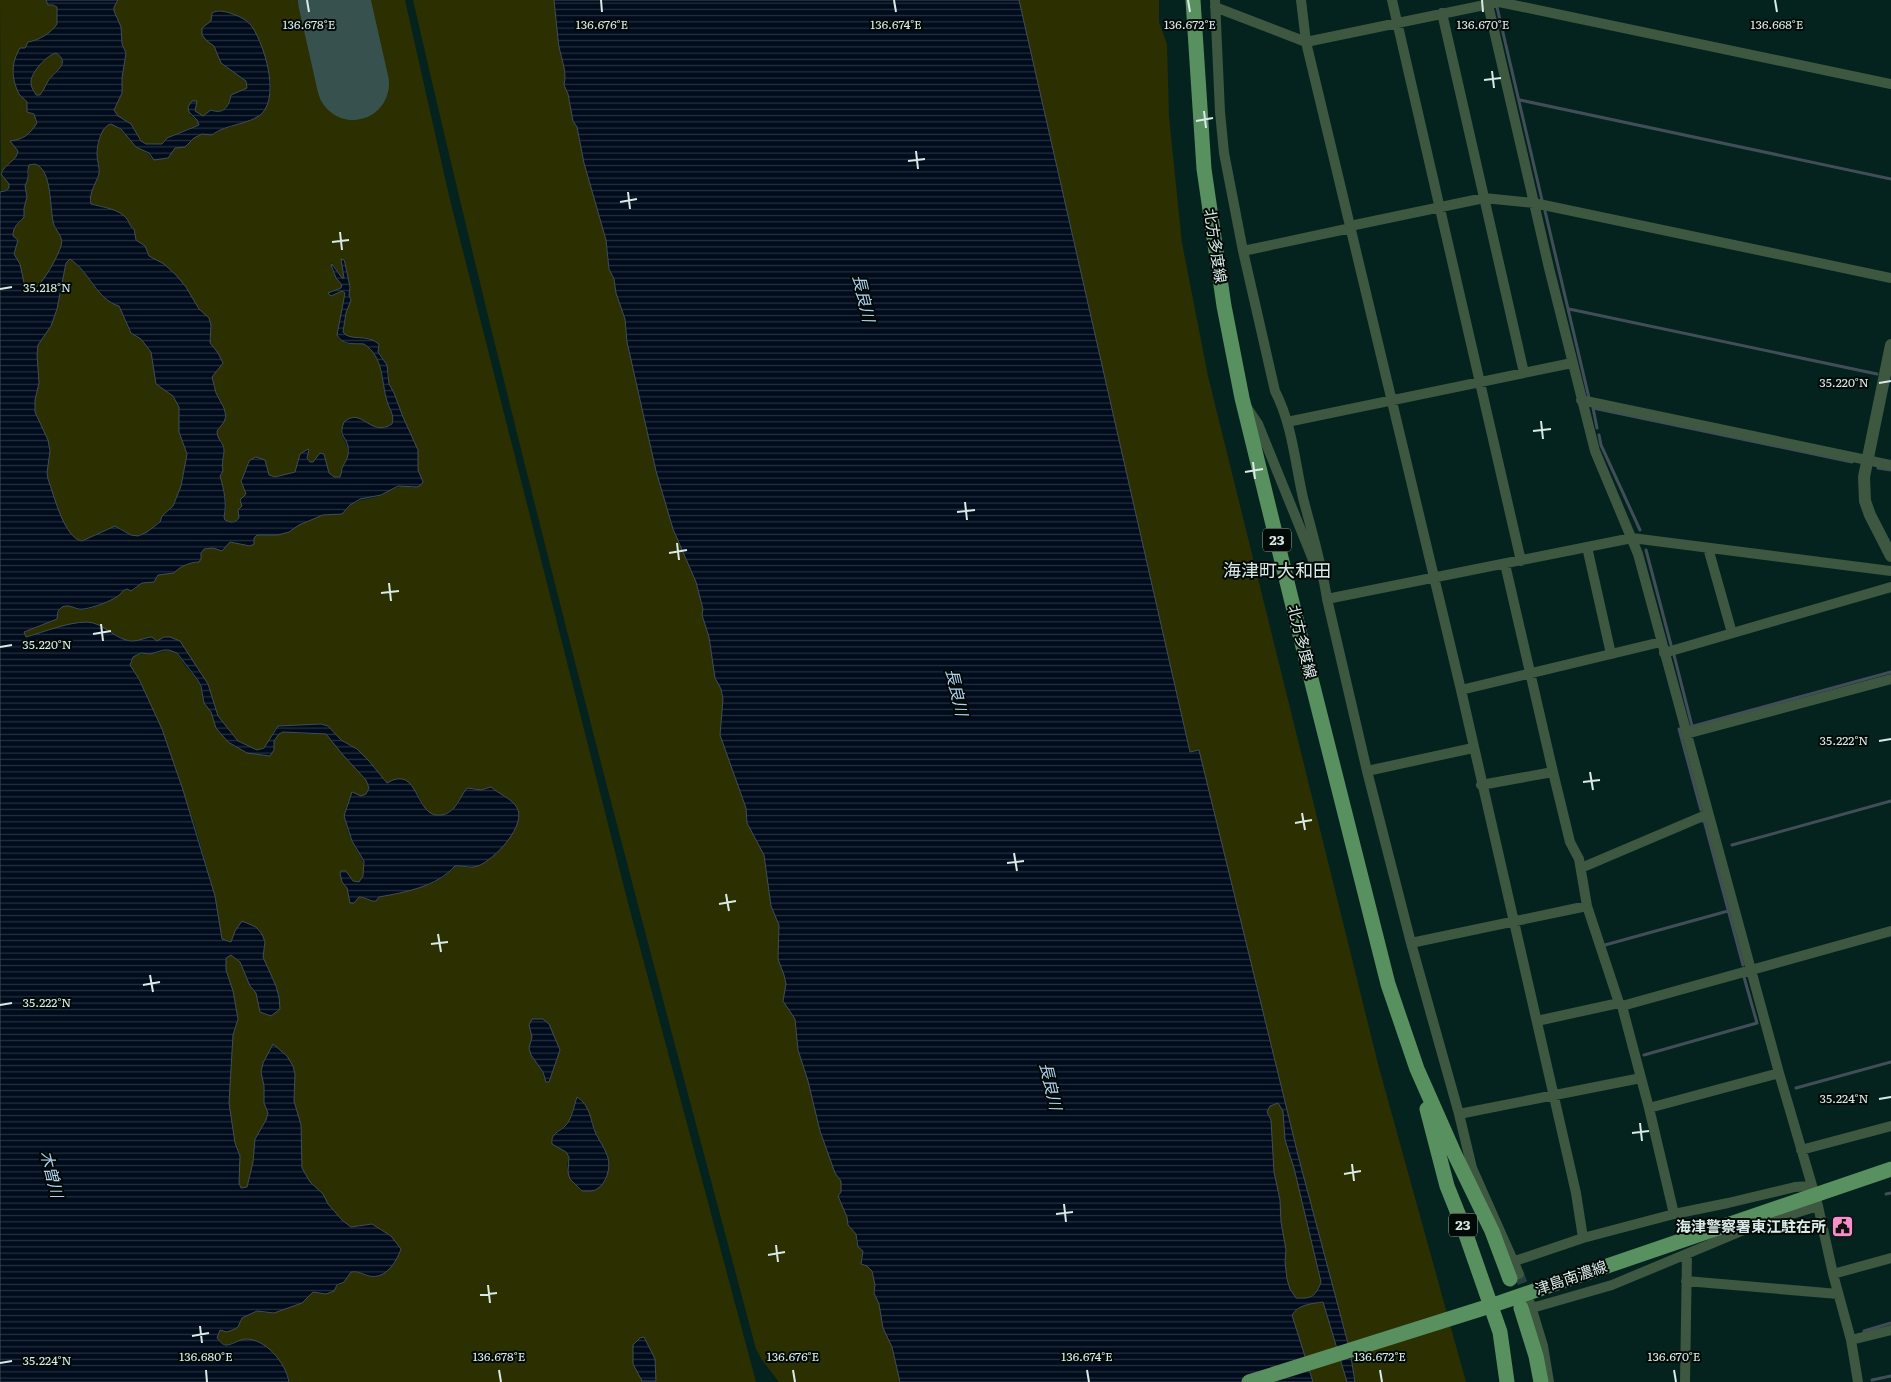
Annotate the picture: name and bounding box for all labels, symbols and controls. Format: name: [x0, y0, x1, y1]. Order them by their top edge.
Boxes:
text: 136.678°E: [283, 15, 336, 33]
text: 136.676°E: [576, 15, 629, 33]
text: 136.674°E: [870, 15, 922, 33]
text: 136.672°E: [1164, 15, 1216, 33]
text: 136.670°E: [1457, 15, 1510, 33]
text: 136.668°E: [1751, 15, 1804, 33]
street label: 北方多度線: [1199, 207, 1234, 285]
water label: 長良川: [848, 272, 883, 326]
text: 35.218°N: [23, 278, 71, 296]
text: 35.220°N: [1819, 373, 1869, 391]
road number: 23: [1263, 528, 1291, 552]
district label: 海津町大和田: [1223, 556, 1331, 583]
street label: 北方多度線: [1283, 602, 1324, 681]
text: 35.220°N: [22, 635, 72, 653]
water label: 長良川: [941, 666, 976, 720]
text: 35.222°N: [1820, 731, 1868, 749]
text: 35.222°N: [23, 993, 71, 1011]
water label: 長良川: [1035, 1060, 1070, 1114]
text: 35.224°N: [1819, 1089, 1869, 1107]
water label: 木曽川: [36, 1148, 71, 1202]
road number: 23: [1449, 1214, 1477, 1236]
place label: 海津警察署東江駐在所: [1676, 1214, 1826, 1237]
public building icon: 海津警察署東江駐在所: [1830, 1215, 1854, 1239]
street label: 津島南濃線: [1531, 1253, 1610, 1300]
text: 136.680°E: [179, 1347, 233, 1365]
text: 136.678°E: [473, 1347, 526, 1365]
text: 136.676°E: [767, 1347, 820, 1365]
text: 136.674°E: [1061, 1347, 1113, 1365]
text: 136.672°E: [1354, 1347, 1406, 1365]
text: 136.670°E: [1648, 1347, 1701, 1365]
text: 35.224°N: [22, 1351, 72, 1369]

